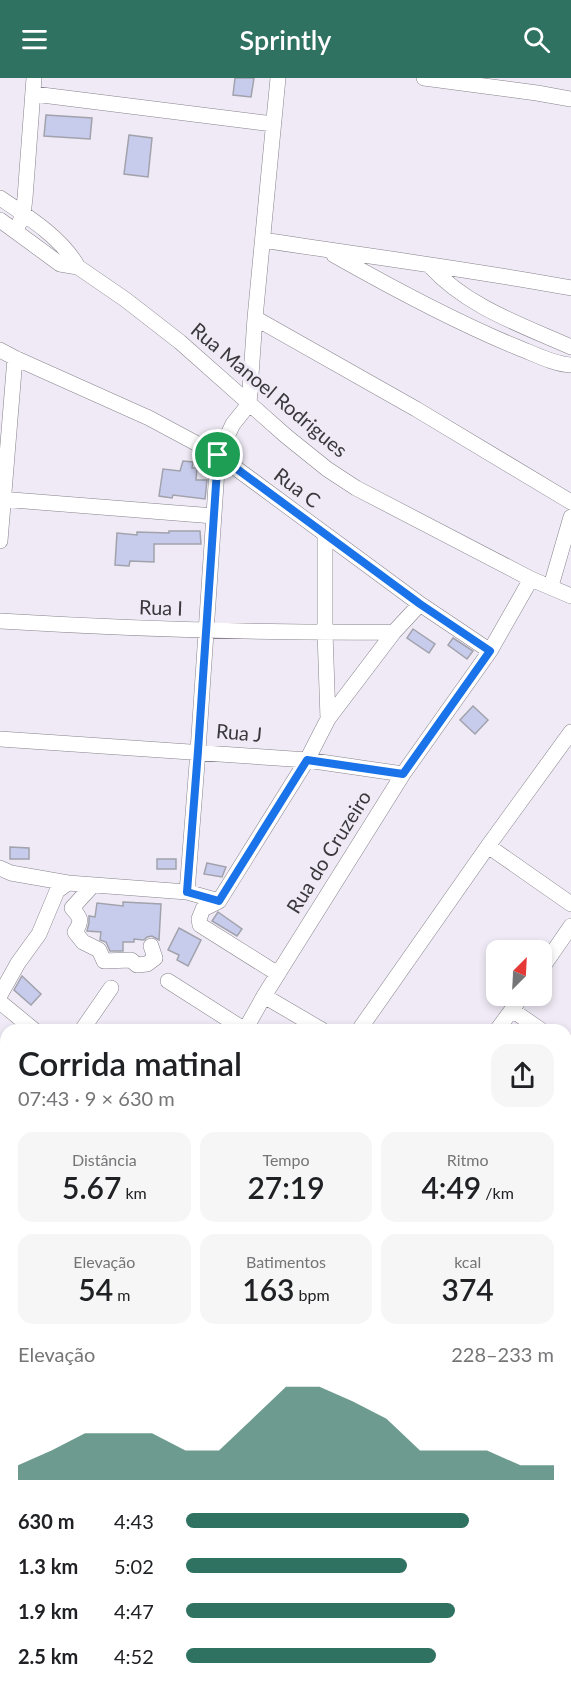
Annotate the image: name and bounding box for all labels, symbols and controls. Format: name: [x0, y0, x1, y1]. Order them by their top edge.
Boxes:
icon: menu: [18, 23, 51, 56]
text: Sprintly: [240, 23, 331, 56]
icon: search: [520, 23, 553, 56]
street label: Rua Manoel Rodrigues: [187, 317, 353, 462]
pin: [192, 429, 243, 480]
icon: arrive: [201, 438, 234, 471]
street label: Rua C: [270, 462, 325, 512]
street label: Rua I: [139, 594, 183, 620]
street label: Rua J: [215, 718, 263, 746]
street label: Rua do Cruzeiro: [281, 786, 375, 917]
north arrow: [486, 940, 552, 1006]
map controls: [486, 940, 552, 1006]
text: Corrida matinal: [18, 1043, 242, 1083]
button: share: [491, 1044, 554, 1107]
text: 07:43 · 9 × 630 m: [18, 1086, 175, 1110]
text: Distância: [72, 1150, 137, 1169]
text: Tempo: [262, 1150, 310, 1169]
text: Ritmo: [447, 1150, 489, 1169]
text: 5.67: [62, 1169, 121, 1205]
text: 27:19: [247, 1169, 325, 1205]
text: 4:49: [421, 1169, 481, 1205]
text: km: [121, 1183, 147, 1202]
text: /km: [481, 1183, 514, 1202]
text: Elevação: [73, 1252, 135, 1271]
text: Batimentos: [246, 1252, 326, 1271]
text: kcal: [454, 1252, 481, 1271]
text: 54: [78, 1271, 113, 1307]
text: 163: [242, 1271, 295, 1307]
text: 374: [442, 1271, 494, 1307]
text: m: [113, 1285, 130, 1304]
text: bpm: [295, 1285, 330, 1304]
text: Elevação: [18, 1342, 95, 1366]
text: 228–233 m: [451, 1342, 554, 1366]
text: 630 m: [18, 1509, 74, 1533]
text: 4:43: [114, 1509, 154, 1533]
text: 1.3 km: [18, 1554, 78, 1578]
text: 5:02: [114, 1554, 154, 1578]
text: 1.9 km: [18, 1599, 78, 1623]
text: 4:47: [114, 1599, 154, 1623]
text: 2.5 km: [18, 1644, 78, 1668]
text: 4:52: [114, 1644, 154, 1668]

